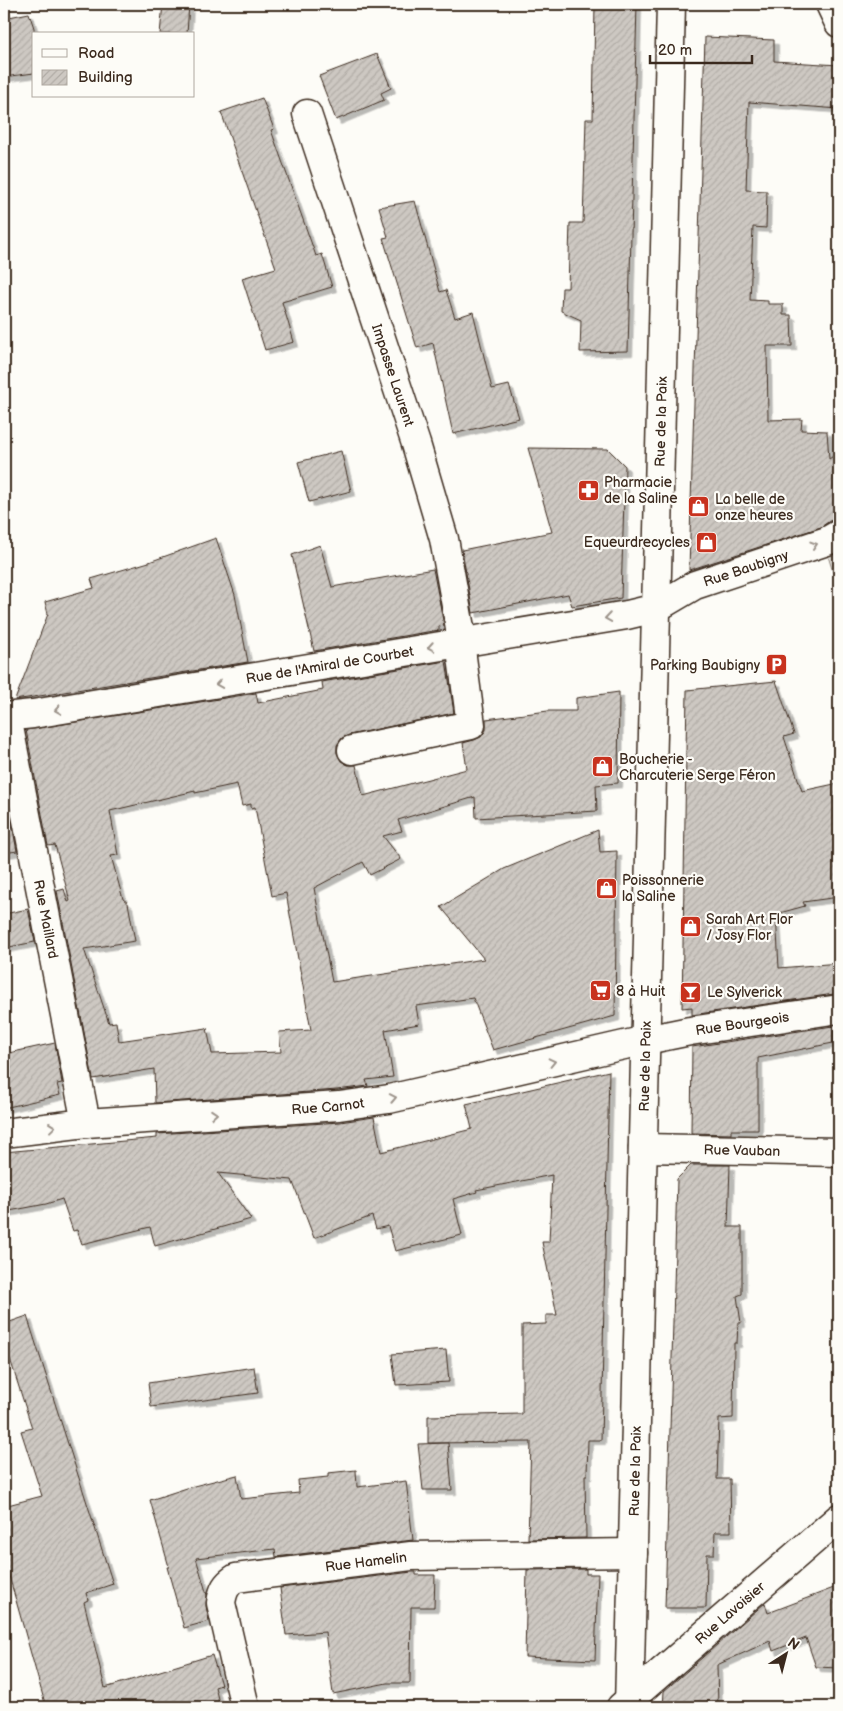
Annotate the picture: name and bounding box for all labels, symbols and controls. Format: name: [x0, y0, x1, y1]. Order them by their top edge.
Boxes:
legend: [32, 32, 195, 98]
scale bar: [650, 32, 753, 64]
text: 20 m: [658, 41, 692, 60]
text: Road: [78, 44, 114, 63]
text: Building: [78, 68, 133, 87]
street label: Impasse Laurent: [368, 322, 418, 429]
street label: Rue de la Paix: [651, 375, 670, 467]
place label: Pharmacie de la Saline: [604, 474, 678, 507]
pharmacy icon: Pharmacie de la Saline: [576, 478, 600, 502]
place label: La belle de onze heures: [715, 491, 793, 524]
shop icon: La belle de onze heures: [687, 495, 711, 519]
shop icon: Equeurdrecycles: [694, 530, 718, 554]
place label: Equeurdrecycles: [584, 534, 690, 551]
one-way arrow: [810, 541, 818, 551]
street label: Rue Baubigny: [701, 546, 791, 590]
one-way arrow: [604, 613, 613, 623]
street label: Rue de l'Amiral de Courbet: [245, 642, 416, 687]
one-way arrow: [426, 642, 435, 652]
parking icon: Parking Baubigny: [764, 653, 788, 677]
place label: Parking Baubigny: [650, 657, 761, 674]
one-way arrow: [214, 678, 222, 689]
one-way arrow: [54, 705, 63, 715]
place label: Boucherie - Charcuterie Serge Féron: [619, 751, 776, 784]
shop icon: Boucherie - Charcuterie Serge Féron: [591, 755, 615, 779]
place label: Poissonnerie la Saline: [622, 872, 704, 905]
shop icon: Poissonnerie la Saline: [594, 876, 618, 900]
street label: Rue Maillard: [30, 878, 62, 960]
place label: Sarah Art Flor / Josy Flor: [706, 911, 794, 944]
shop icon: Sarah Art Flor / Josy Flor: [678, 915, 702, 939]
supermarket icon: 8 à Huit: [588, 979, 612, 1003]
bar icon: Le Sylverick: [679, 980, 703, 1004]
place label: 8 à Huit: [616, 983, 666, 1000]
place label: Le Sylverick: [707, 984, 782, 1001]
street label: Rue Bourgeois: [694, 1008, 790, 1039]
street label: Rue de la Paix: [635, 1020, 654, 1112]
one-way arrow: [547, 1057, 556, 1068]
one-way arrow: [389, 1093, 398, 1104]
street label: Rue Carnot: [291, 1094, 366, 1118]
one-way arrow: [210, 1109, 218, 1120]
one-way arrow: [48, 1122, 56, 1133]
street label: Rue Vauban: [704, 1141, 780, 1159]
street label: Rue de la Paix: [625, 1425, 644, 1517]
street label: Rue Hamelin: [324, 1548, 408, 1575]
street label: Rue Lavoisier: [691, 1577, 769, 1648]
north arrow: [760, 1628, 810, 1678]
text: N: [784, 1634, 803, 1654]

